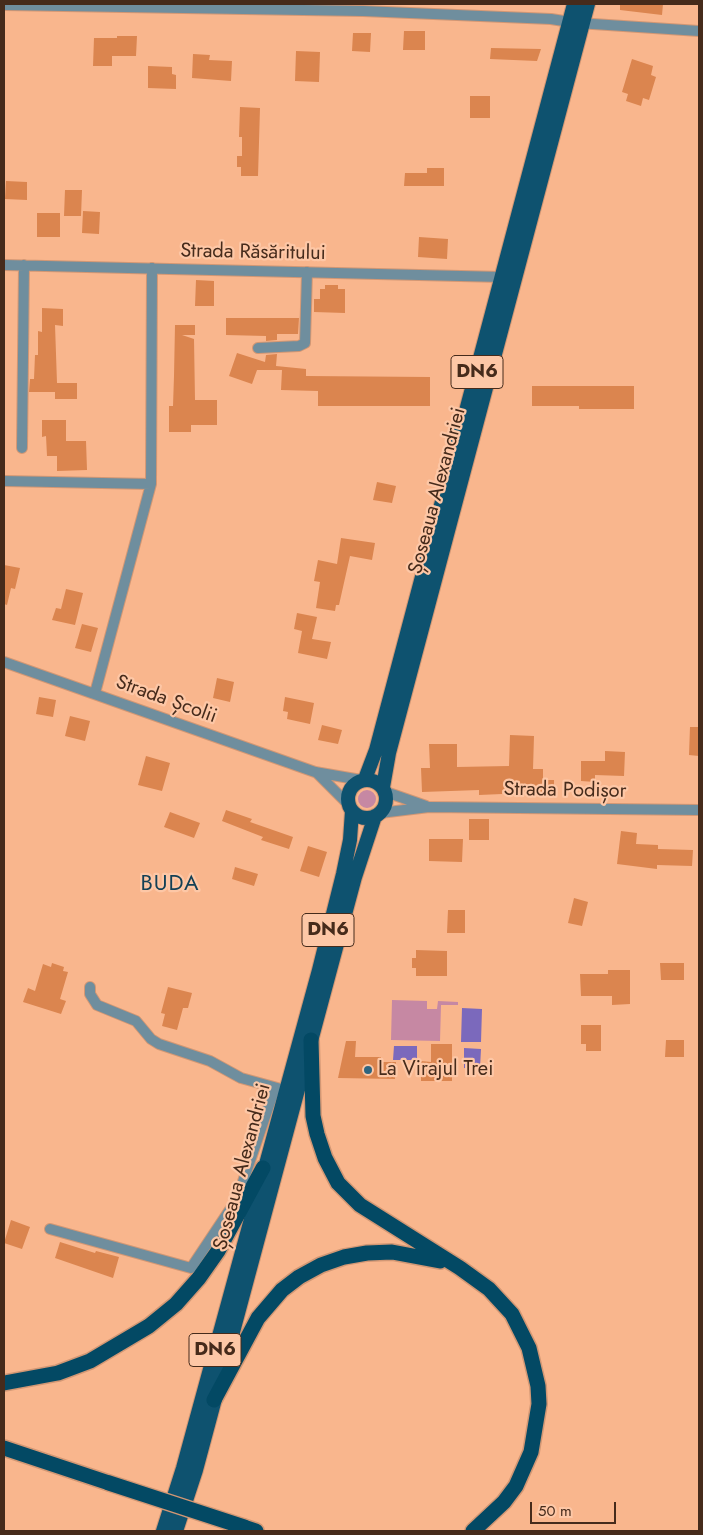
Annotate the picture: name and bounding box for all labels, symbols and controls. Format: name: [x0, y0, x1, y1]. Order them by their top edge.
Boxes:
street label: Strada Răsăritului: [180, 240, 326, 266]
road number: DN6: [451, 356, 503, 388]
street label: Șoseaua Alexandriei: [404, 405, 472, 577]
street label: Strada Școlii: [112, 671, 220, 729]
street label: Strada Podișor: [503, 778, 627, 804]
district label: BUDA: [140, 872, 200, 898]
road number: DN6: [302, 914, 354, 946]
place label: La Virajul Trei: [378, 1058, 493, 1082]
marker: La Virajul Trei: [362, 1064, 374, 1076]
street label: Șoseaua Alexandriei: [209, 1081, 277, 1253]
road number: DN6: [189, 1334, 241, 1366]
scale bar: [533, 1492, 619, 1524]
text: 50 m: [538, 1500, 572, 1522]

